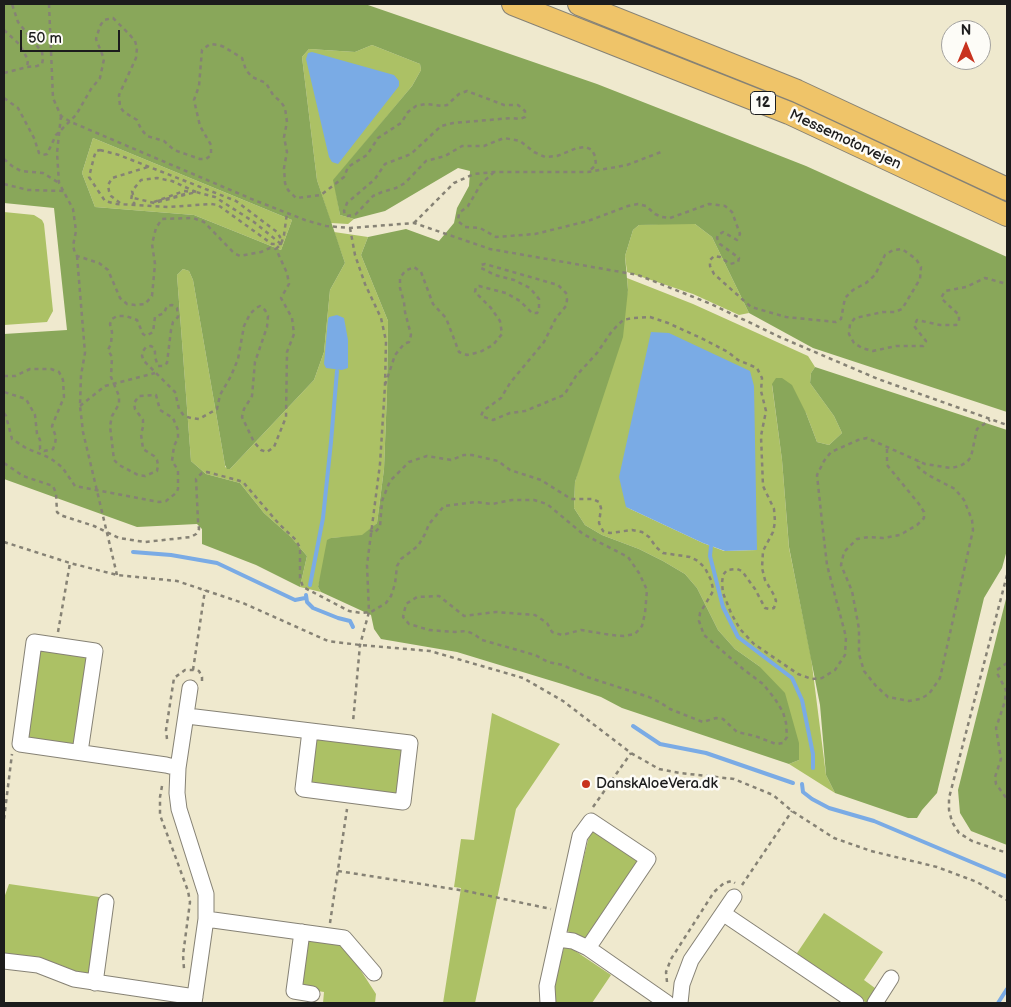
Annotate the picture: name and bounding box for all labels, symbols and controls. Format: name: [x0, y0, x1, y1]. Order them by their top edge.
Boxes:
scale bar: [22, 20, 122, 52]
north arrow: [941, 20, 991, 70]
text: N: [961, 22, 971, 39]
text: 50 m: [28, 29, 62, 48]
road number: 12: [750, 92, 776, 115]
street label: Messemotorvejen: [786, 106, 904, 174]
place label: DanskAloeVera.dk: [596, 775, 718, 793]
marker: DanskAloeVera.dk: [580, 778, 592, 790]

